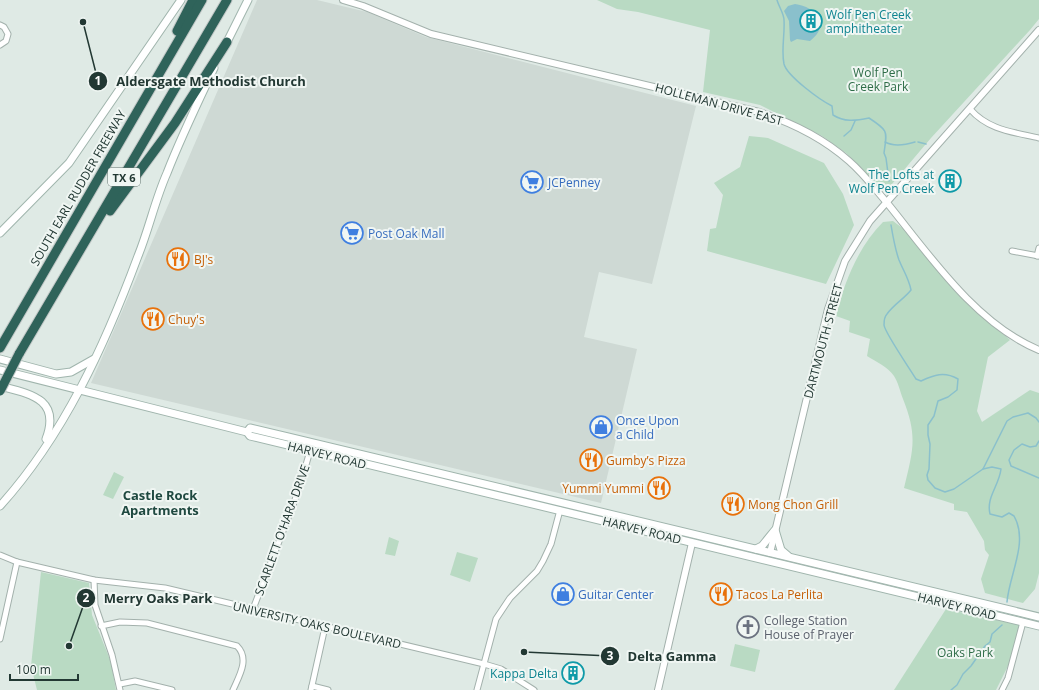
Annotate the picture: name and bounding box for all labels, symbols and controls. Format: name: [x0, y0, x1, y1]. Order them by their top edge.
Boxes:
place label: Wolf Pen Creek amphitheater: [826, 6, 912, 37]
building icon: Wolf Pen Creek amphitheater: [798, 8, 824, 34]
park label: Wolf Pen Creek Park: [848, 64, 909, 95]
callout: Aldersgate Methodist Church: [88, 69, 314, 94]
text: 1: [95, 72, 101, 89]
text: Aldersgate Methodist Church: [116, 72, 306, 90]
street label: HOLLEMAN DRIVE EAST: [653, 79, 785, 129]
street label: SOUTH EARL RUDDER FREEWAY: [26, 107, 130, 269]
place label: The Lofts at Wolf Pen Creek: [849, 166, 935, 197]
road number: TX 6: [108, 168, 140, 186]
building icon: The Lofts at Wolf Pen Creek: [937, 168, 963, 194]
supermarket icon: JCPenney: [519, 169, 545, 195]
place label: JCPenney: [547, 174, 601, 191]
supermarket icon: Post Oak Mall: [339, 220, 365, 246]
place label: Post Oak Mall: [368, 225, 445, 242]
restaurant icon: BJ's: [165, 246, 191, 272]
place label: BJ's: [194, 251, 214, 268]
street label: DARTMOUTH STREET: [799, 281, 847, 400]
restaurant icon: Chuy's: [140, 306, 166, 332]
place label: Chuy's: [168, 311, 205, 328]
place label: Once Upon a Child: [616, 412, 679, 443]
shop icon: Once Upon a Child: [588, 414, 614, 440]
street label: HARVEY ROAD: [286, 437, 368, 473]
restaurant icon: Gumby’s Pizza: [578, 447, 604, 473]
place label: Gumby’s Pizza: [606, 452, 686, 469]
street label: SCARLETT O'HARA DRIVE: [250, 462, 314, 598]
restaurant icon: Yummi Yummi: [646, 475, 672, 501]
place label: Yummi Yummi: [562, 480, 644, 497]
district label: Castle Rock Apartments: [121, 486, 199, 519]
restaurant icon: Mong Chon Grill: [720, 491, 746, 517]
place label: Mong Chon Grill: [748, 496, 838, 513]
street label: HARVEY ROAD: [601, 512, 683, 548]
shop icon: Guitar Center: [550, 581, 576, 607]
restaurant icon: Tacos La Perlita: [708, 581, 734, 607]
callout: Merry Oaks Park: [76, 585, 220, 610]
place label: Guitar Center: [578, 586, 654, 603]
place label: Tacos La Perlita: [736, 586, 823, 603]
street label: HARVEY ROAD: [916, 588, 998, 624]
text: 2: [83, 589, 90, 606]
text: Merry Oaks Park: [104, 589, 213, 607]
street label: UNIVERSITY OAKS BOULEVARD: [231, 597, 403, 653]
place label: College Station House of Prayer: [764, 612, 854, 643]
church icon: College Station House of Prayer: [735, 614, 761, 640]
callout: Delta Gamma: [600, 644, 725, 669]
park label: Oaks Park: [937, 644, 994, 661]
text: 3: [607, 647, 614, 664]
text: Delta Gamma: [628, 647, 716, 665]
scale bar: [10, 656, 78, 682]
building icon: Kappa Delta: [560, 660, 586, 686]
text: 100 m: [16, 661, 51, 678]
place label: Kappa Delta: [490, 665, 558, 682]

